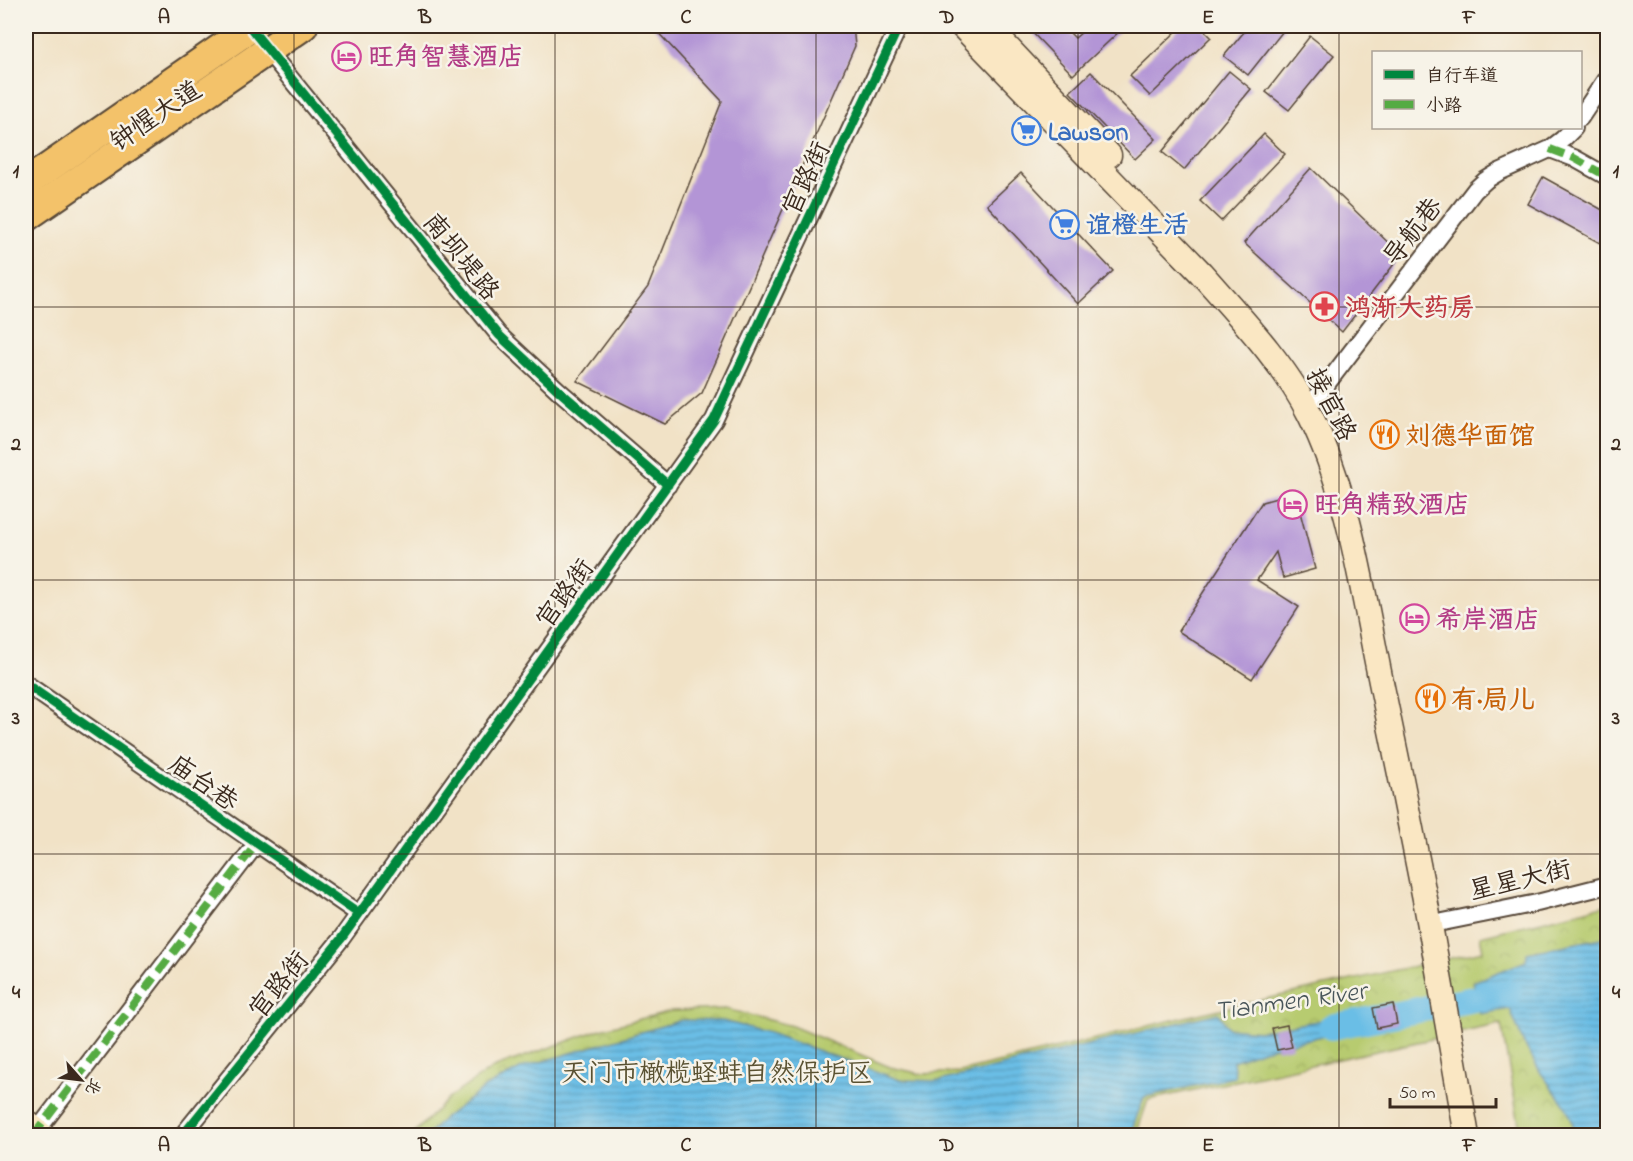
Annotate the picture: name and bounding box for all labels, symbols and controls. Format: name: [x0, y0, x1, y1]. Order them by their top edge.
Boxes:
text: A: [158, 4, 170, 33]
text: B: [417, 4, 432, 33]
text: C: [681, 4, 692, 33]
text: D: [939, 4, 954, 33]
text: E: [1202, 4, 1214, 33]
text: F: [1462, 4, 1476, 33]
hotel icon: 旺角智慧酒店: [331, 40, 363, 72]
place label: 旺角智慧酒店: [368, 40, 524, 78]
legend: [1372, 51, 1582, 129]
text: 自行车道: [1426, 64, 1498, 90]
street label: 钟惺大道: [103, 73, 210, 162]
text: 小路: [1426, 94, 1462, 120]
supermarket icon: Lawson: [1011, 115, 1043, 147]
place label: Lawson: [1048, 115, 1128, 153]
street label: 官路街: [774, 136, 841, 223]
text: 1: [13, 158, 20, 187]
text: 1: [1613, 158, 1620, 187]
street label: 导航巷: [1375, 190, 1453, 275]
street label: 南坝堤路: [412, 206, 507, 310]
supermarket icon: 谊橙生活: [1048, 208, 1080, 240]
place label: 谊橙生活: [1085, 208, 1189, 246]
pharmacy icon: 鸿渐大药房: [1308, 291, 1340, 323]
place label: 鸿渐大药房: [1345, 291, 1475, 329]
street label: 接官路: [1295, 362, 1364, 449]
restaurant icon: 刘德华面馆: [1368, 419, 1400, 451]
place label: 刘德华面馆: [1405, 419, 1535, 457]
text: 2: [10, 431, 21, 460]
text: 2: [1610, 431, 1621, 460]
hotel icon: 旺角精致酒店: [1277, 488, 1309, 520]
place label: 旺角精致酒店: [1314, 488, 1470, 526]
street label: 官路街: [528, 552, 605, 637]
hotel icon: 希岸酒店: [1399, 603, 1431, 635]
place label: 希岸酒店: [1436, 603, 1540, 641]
restaurant icon: 有·局儿: [1414, 683, 1446, 715]
place label: 有·局儿: [1451, 683, 1535, 721]
text: 3: [11, 705, 20, 734]
text: 3: [1611, 705, 1620, 734]
street label: 庙台巷: [159, 747, 245, 822]
street label: 星星大街: [1466, 852, 1576, 912]
street label: 官路街: [241, 944, 320, 1028]
water label: Tianmen River: [1212, 972, 1372, 1032]
text: 4: [12, 979, 21, 1008]
text: 4: [1612, 979, 1621, 1008]
north arrow: [51, 1050, 111, 1110]
park label: 天门市橄榄蛏蚌自然保护区: [561, 1056, 873, 1094]
scale bar: [1390, 1071, 1496, 1109]
text: 北: [78, 1073, 107, 1099]
text: 50 m: [1399, 1081, 1436, 1107]
text: A: [158, 1132, 170, 1161]
text: B: [417, 1132, 432, 1161]
text: C: [681, 1132, 692, 1161]
text: D: [939, 1132, 954, 1161]
text: E: [1202, 1132, 1214, 1161]
text: F: [1462, 1132, 1476, 1161]

